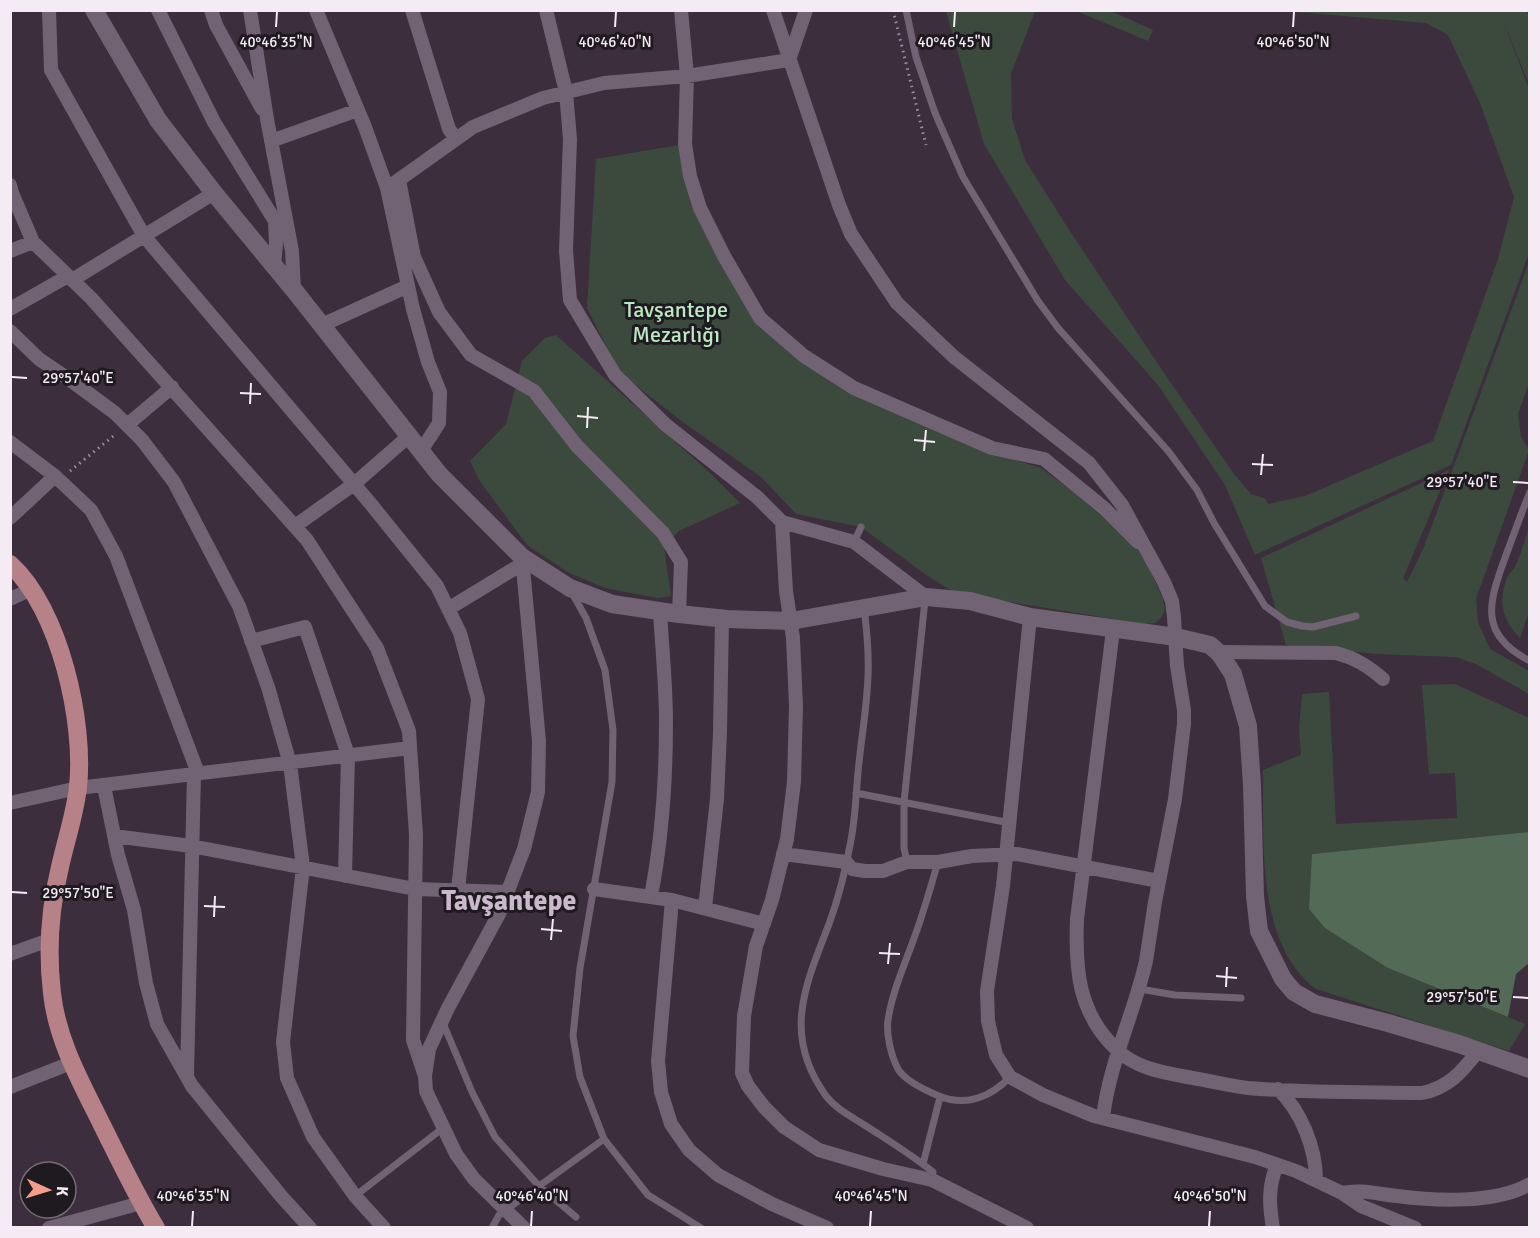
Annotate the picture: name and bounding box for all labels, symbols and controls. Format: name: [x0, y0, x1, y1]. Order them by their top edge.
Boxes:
text: 40°46'35"N: [239, 33, 313, 51]
text: 40°46'40"N: [578, 33, 652, 51]
text: 40°46'45"N: [917, 33, 991, 51]
text: 40°46'50"N: [1256, 33, 1330, 51]
park label: Tavşantepe Mezarlığı: [624, 296, 728, 348]
text: 29°57'40"E: [42, 369, 114, 387]
text: 29°57'40"E: [1426, 473, 1498, 491]
text: 29°57'50"E: [42, 884, 114, 902]
district label: Tavşantepe: [442, 884, 576, 918]
text: 29°57'50"E: [1426, 988, 1498, 1006]
north arrow: [18, 1160, 78, 1220]
text: K: [52, 1185, 72, 1197]
text: 40°46'35"N: [156, 1187, 230, 1205]
text: 40°46'40"N: [495, 1187, 569, 1205]
text: 40°46'45"N: [834, 1187, 908, 1205]
text: 40°46'50"N: [1173, 1187, 1247, 1205]

